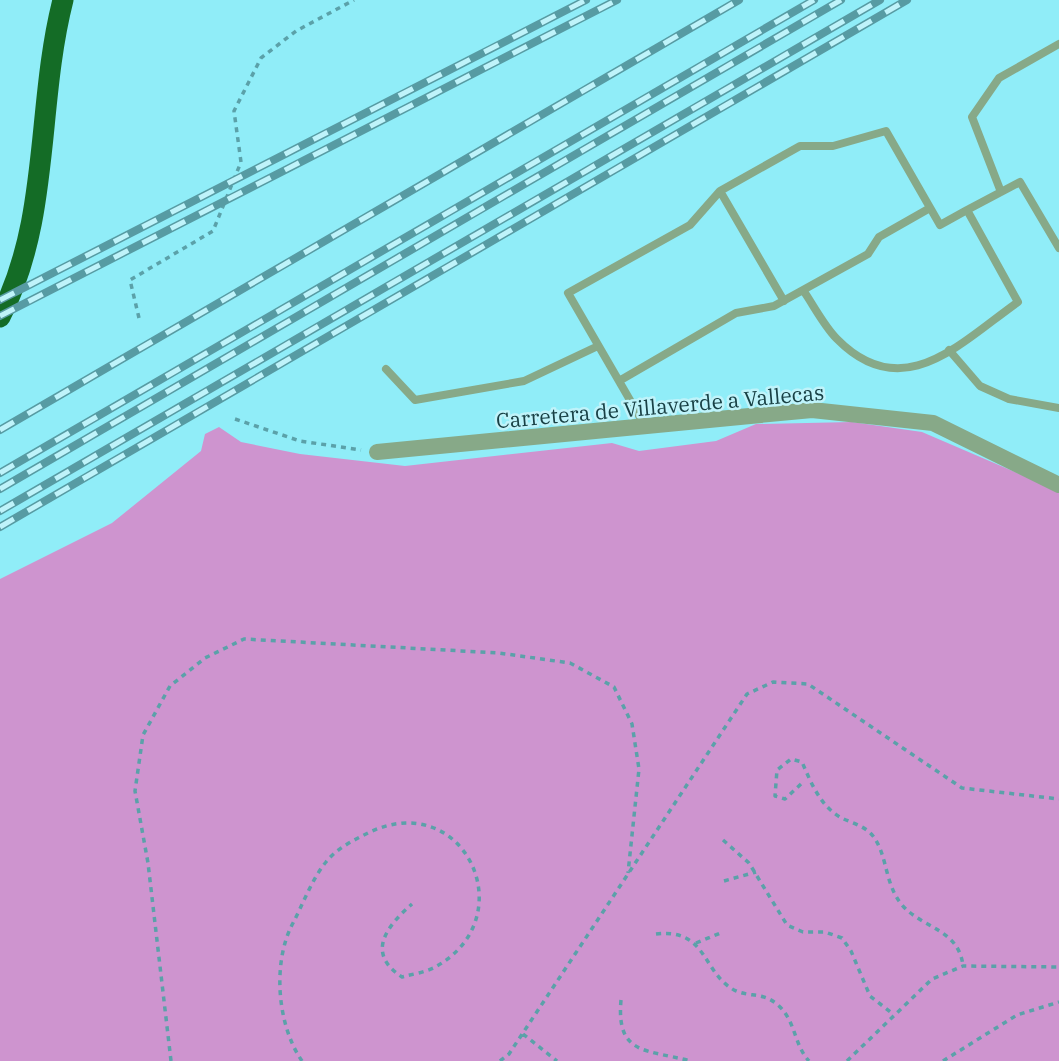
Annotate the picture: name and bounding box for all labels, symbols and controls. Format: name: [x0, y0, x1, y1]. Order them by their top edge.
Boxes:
street label: Carretera de Villaverde a Vallecas: [495, 378, 825, 434]

